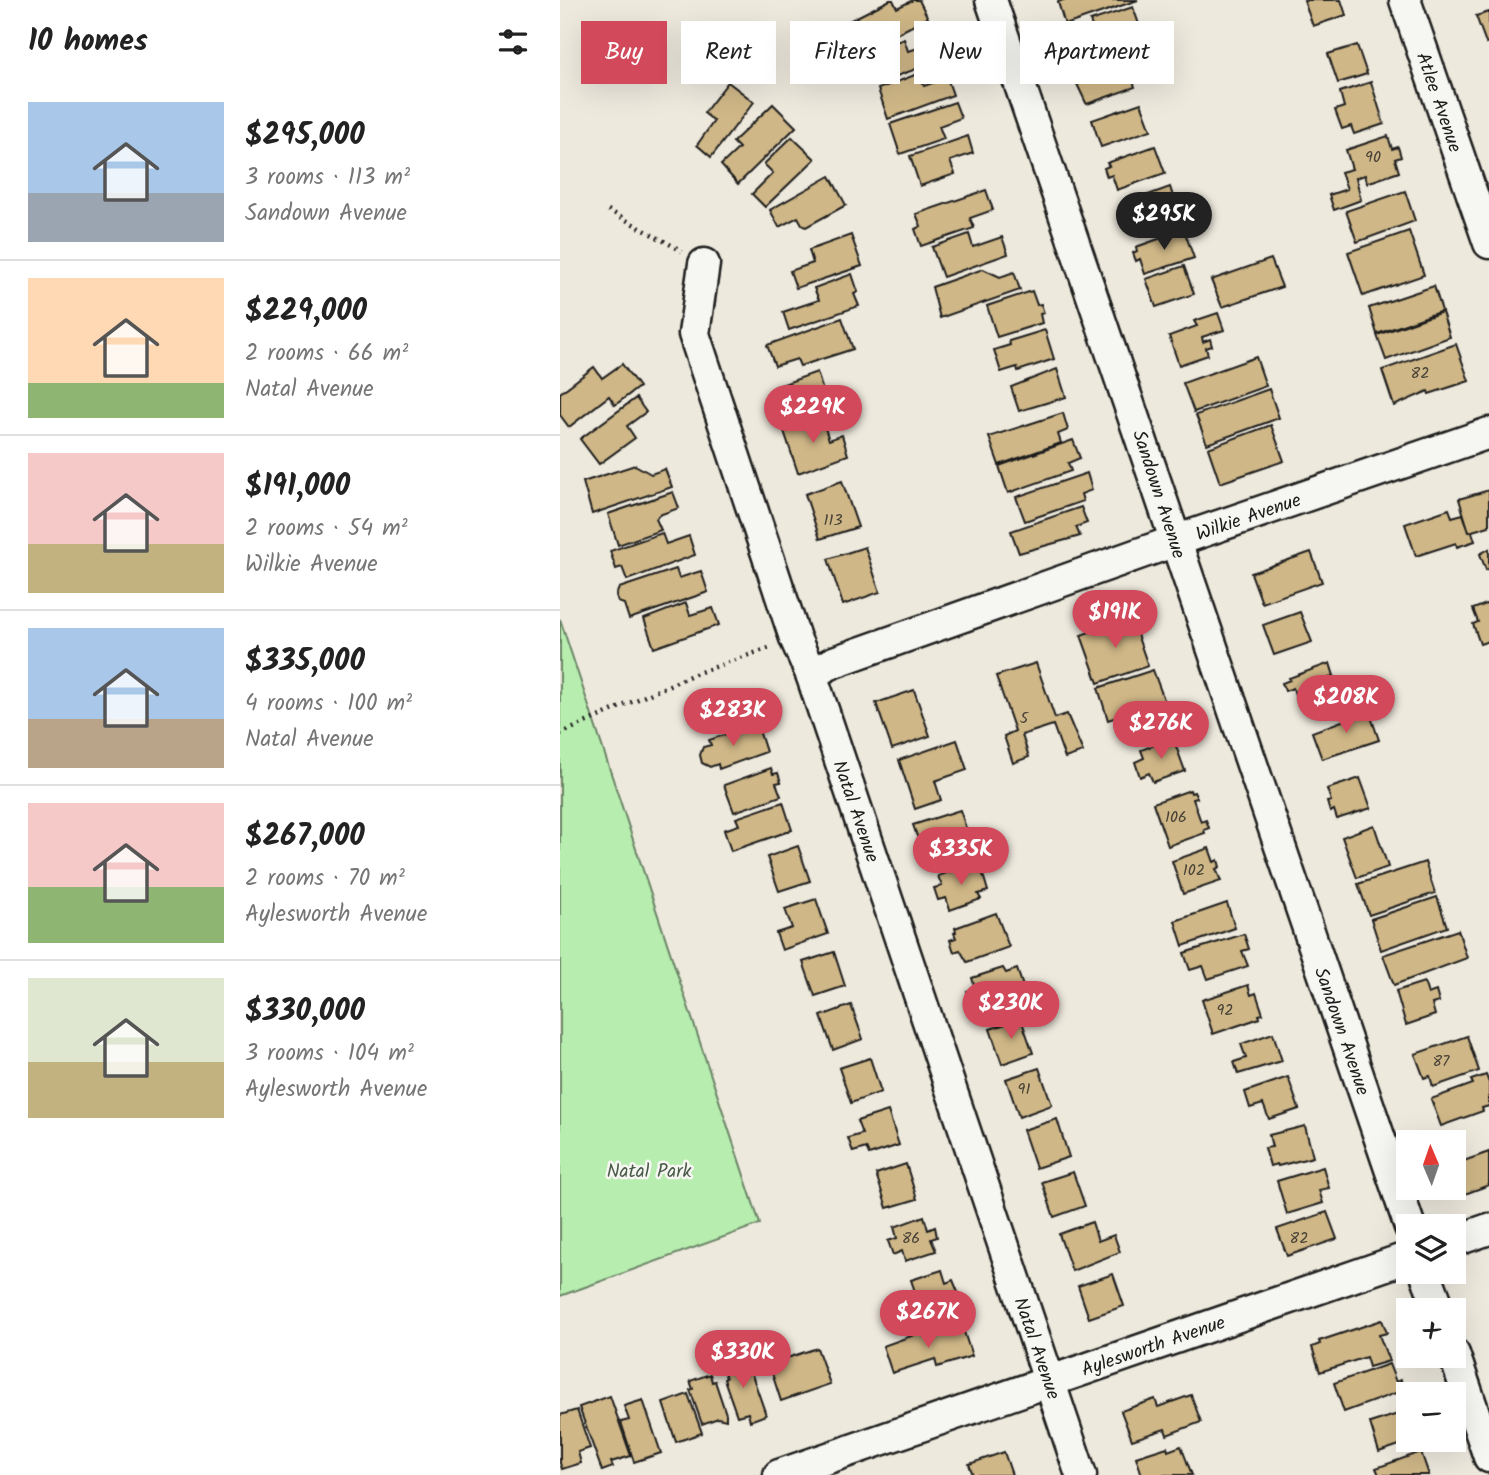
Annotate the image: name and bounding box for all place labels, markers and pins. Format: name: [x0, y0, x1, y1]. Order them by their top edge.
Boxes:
pin: $295K: [1115, 192, 1213, 252]
pin: $229K: [764, 386, 862, 445]
pin: $191K: [1066, 590, 1164, 650]
pin: $208K: [1297, 676, 1395, 735]
pin: $283K: [684, 688, 782, 748]
pin: $276K: [1112, 702, 1210, 761]
pin: $335K: [912, 828, 1010, 887]
pin: $230K: [962, 982, 1060, 1041]
pin: $267K: [879, 1290, 977, 1350]
pin: $330K: [694, 1330, 792, 1390]

